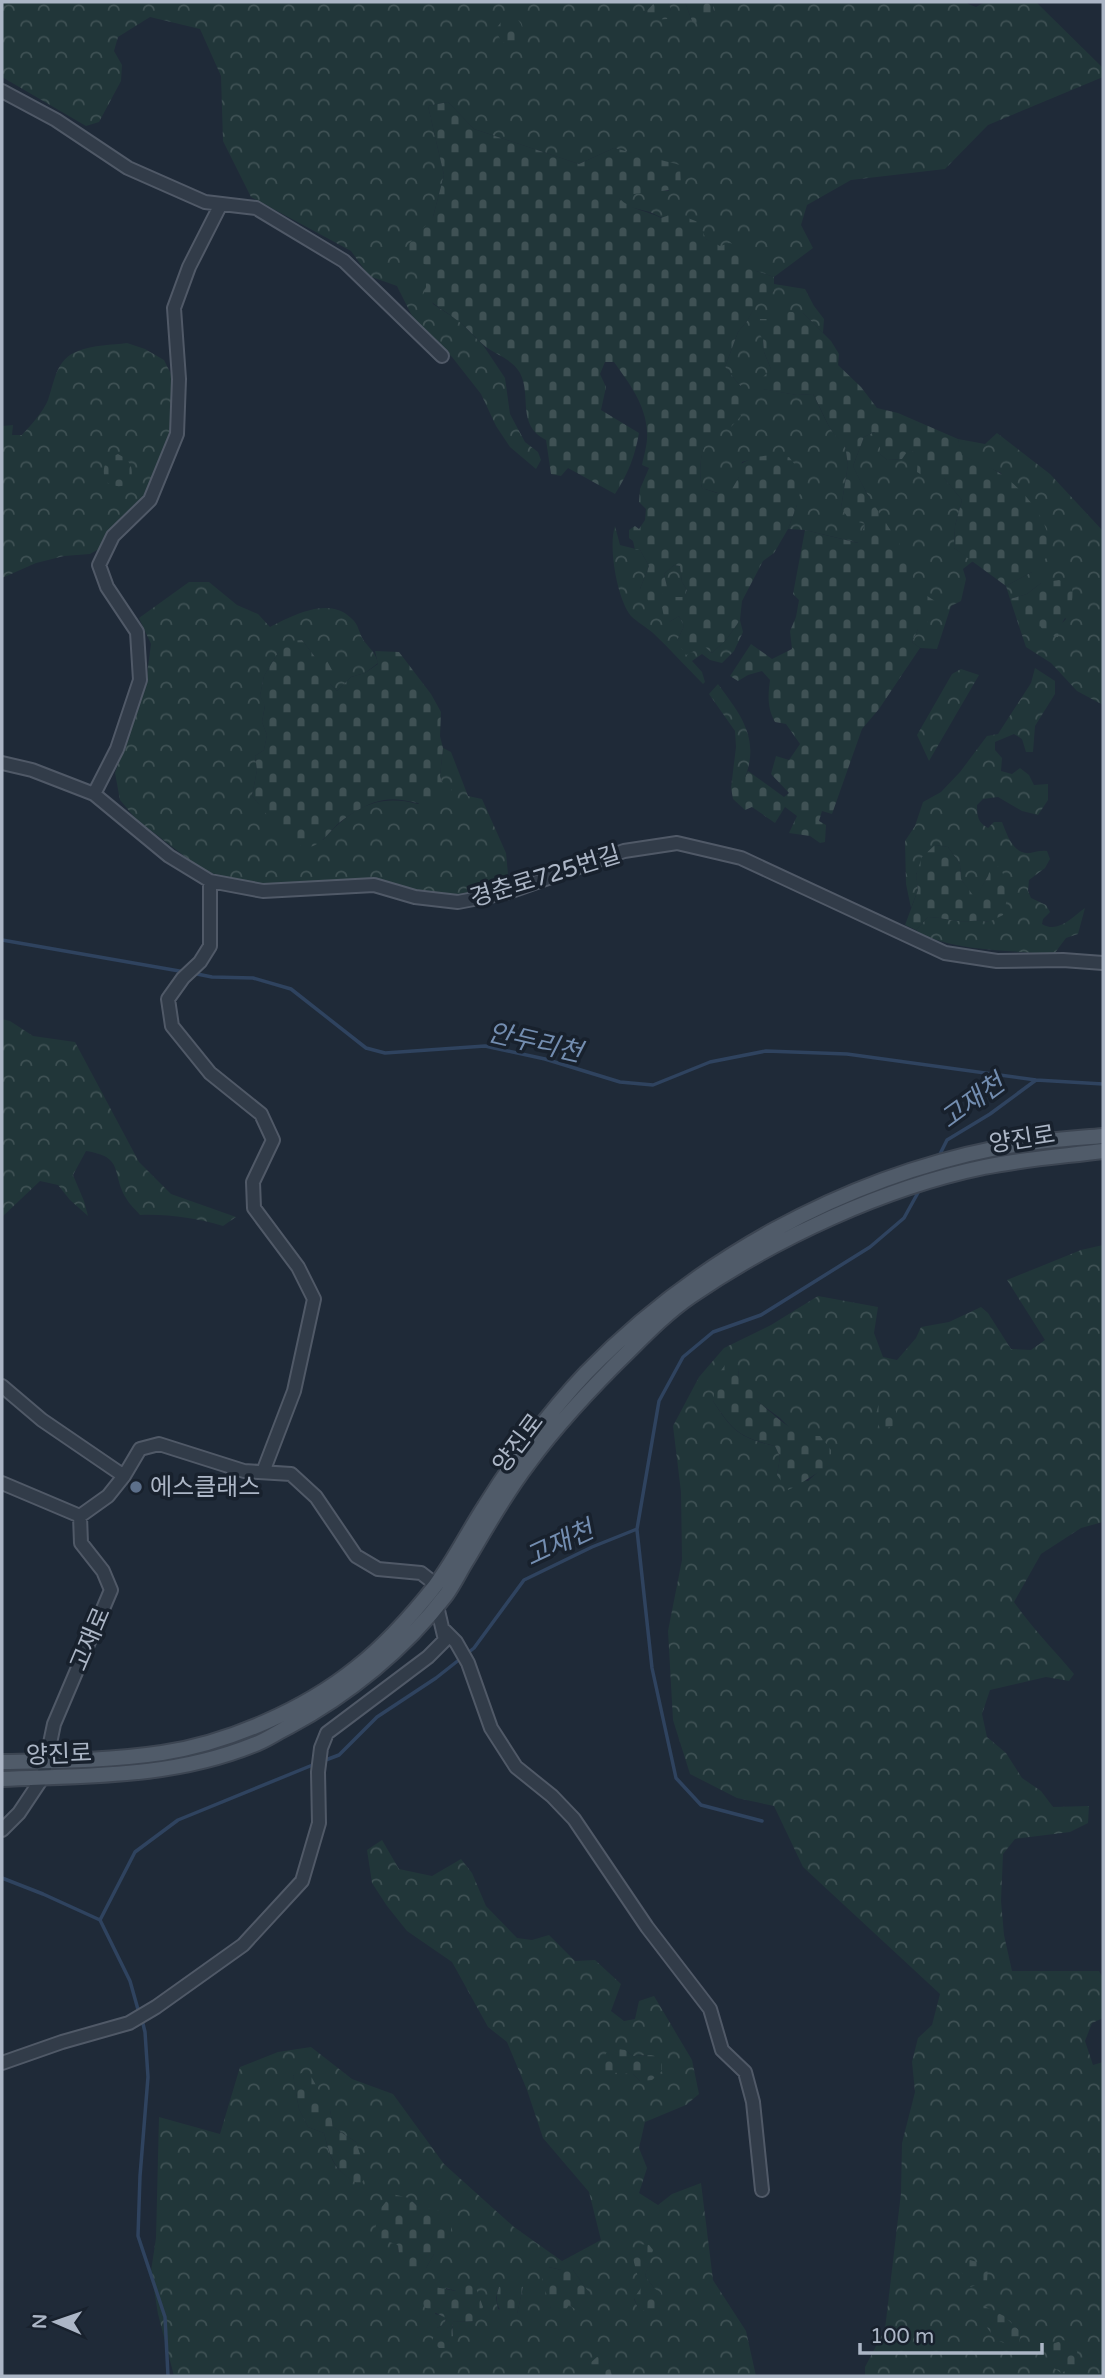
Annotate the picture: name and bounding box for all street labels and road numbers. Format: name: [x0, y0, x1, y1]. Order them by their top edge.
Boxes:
street label: 경춘로725번길: [466, 840, 624, 913]
street label: 양진로: [987, 1120, 1057, 1159]
street label: 양진로: [487, 1408, 550, 1478]
street label: 고재로: [64, 1603, 117, 1675]
street label: 양진로: [25, 1739, 93, 1770]

